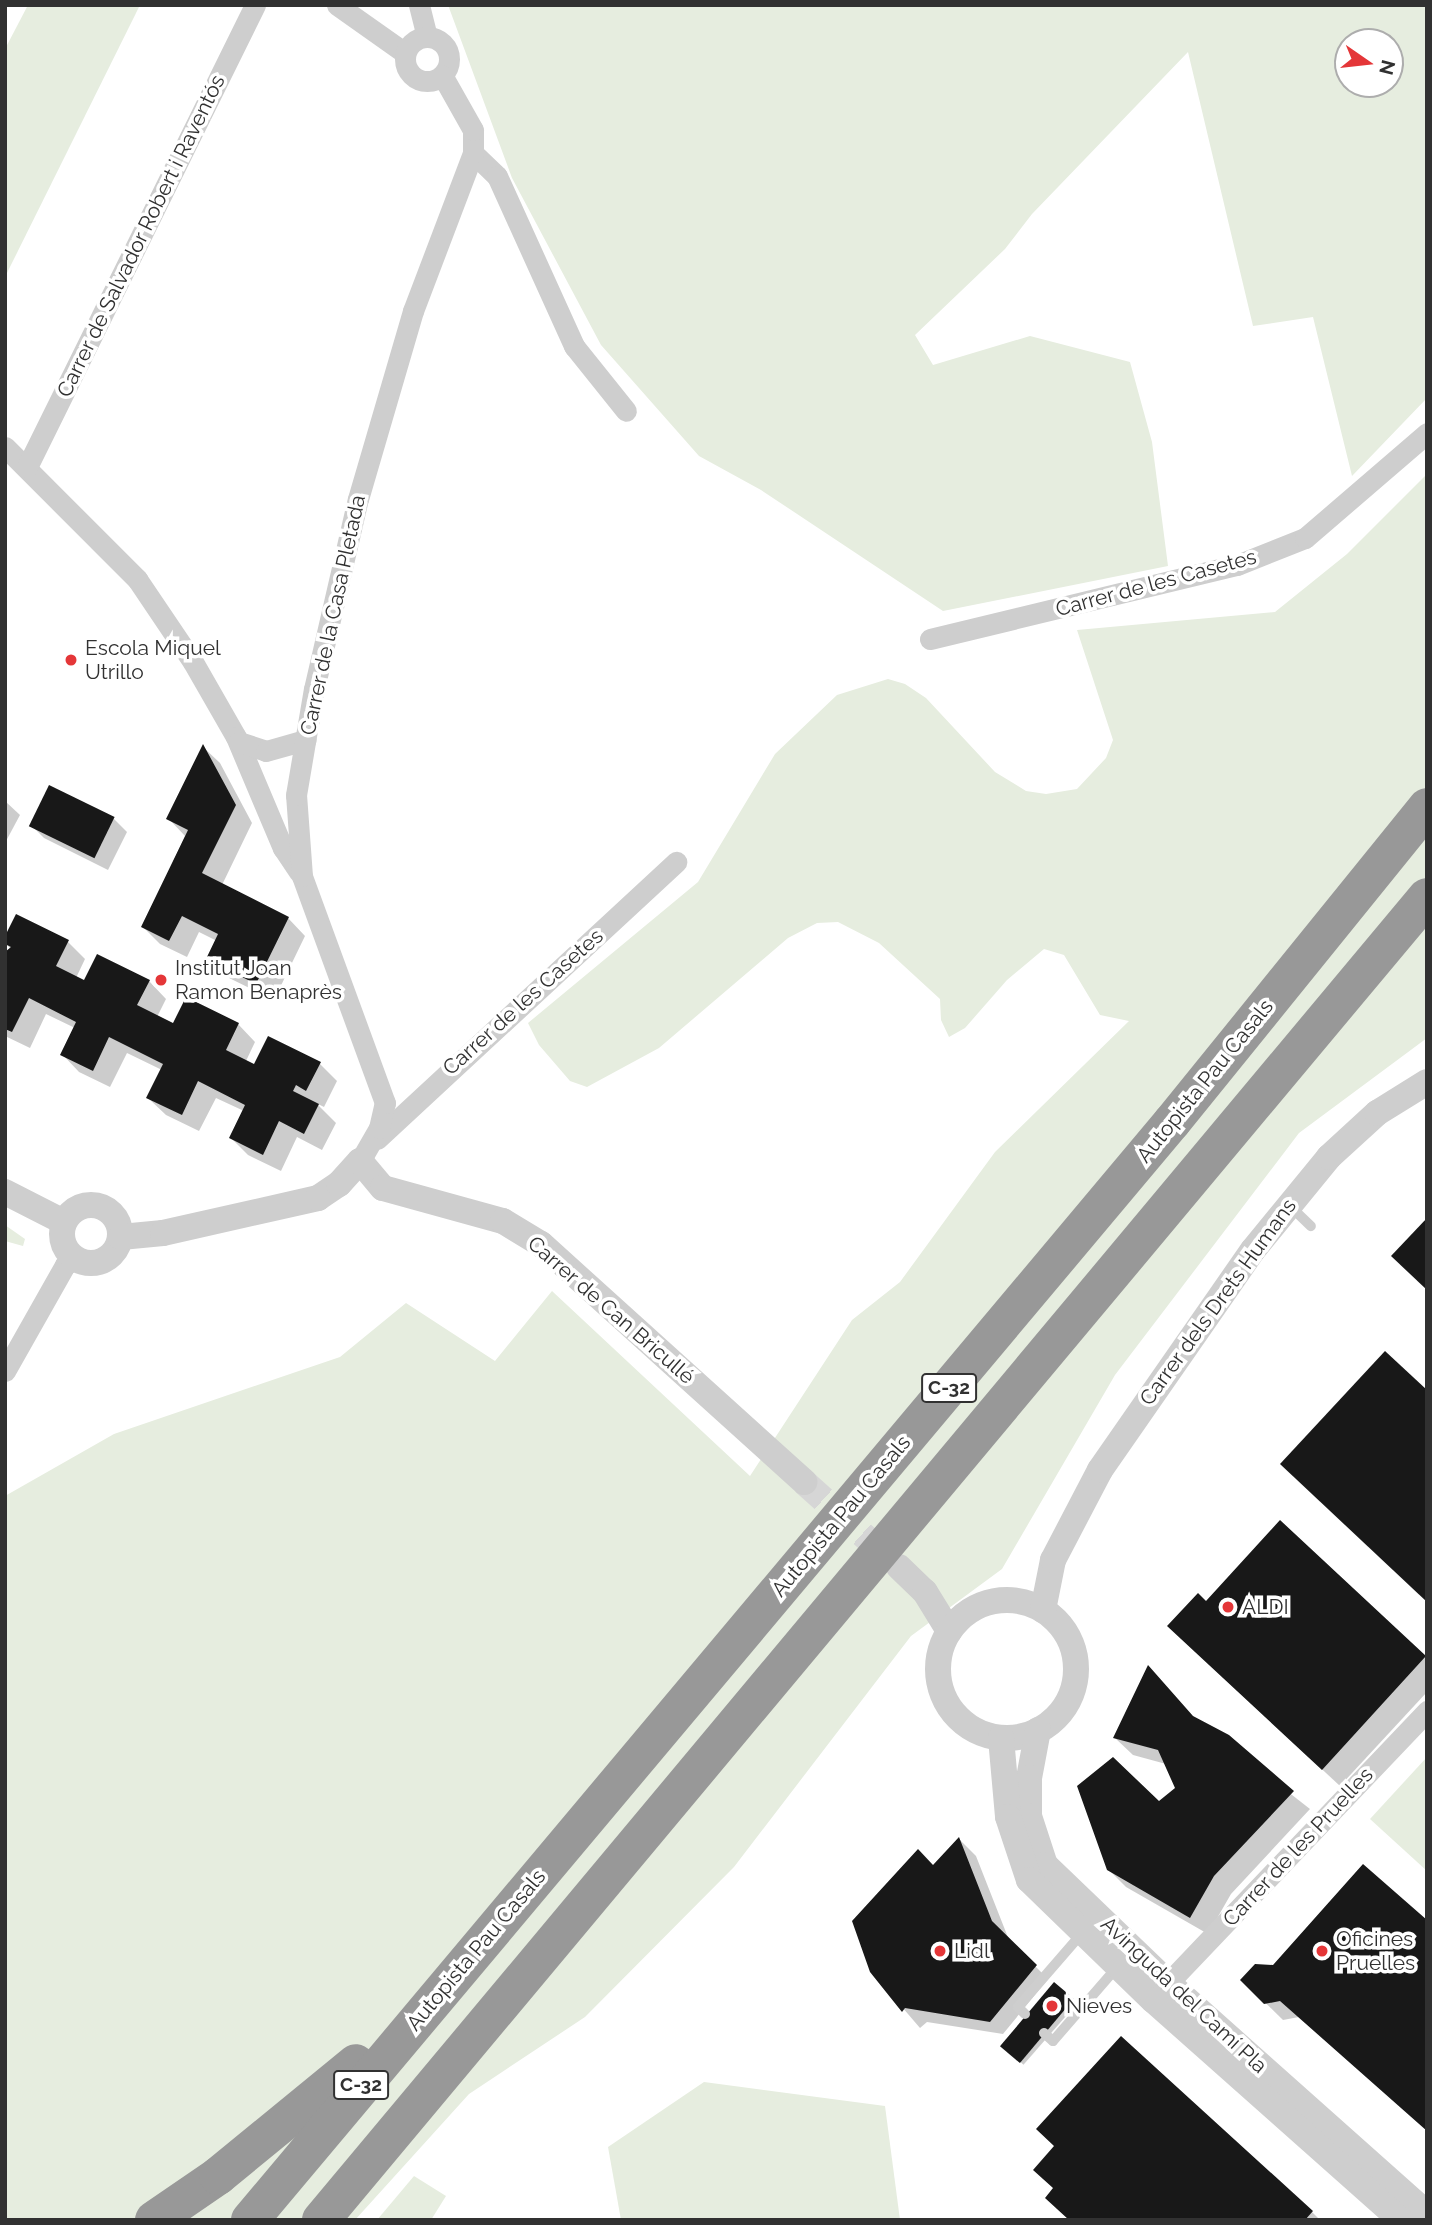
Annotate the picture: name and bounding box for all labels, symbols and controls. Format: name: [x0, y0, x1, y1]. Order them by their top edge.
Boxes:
north arrow: [1334, 28, 1404, 98]
text: N: [1375, 58, 1400, 77]
street label: Carrer de Salvador Robert i Raventós: [52, 70, 230, 402]
street label: Carrer de la Casa Pletada: [295, 492, 371, 738]
street label: Carrer de les Casetes: [1053, 544, 1259, 622]
place label: Escola Miquel Utrillo: [85, 635, 221, 685]
marker: Escola Miquel Utrillo: [63, 652, 79, 668]
street label: Carrer de les Casetes: [438, 923, 608, 1081]
place label: Institut Joan Ramon Benaprès: [175, 955, 342, 1005]
marker: Institut Joan Ramon Benaprès: [153, 972, 169, 988]
street label: Autopista Pau Casals: [1131, 994, 1279, 1168]
street label: Carrer dels Drets Humans: [1134, 1194, 1302, 1410]
street label: Carrer de Can Bricullé: [522, 1231, 700, 1389]
road number: C-32: [921, 1372, 977, 1404]
street label: Autopista Pau Casals: [766, 1430, 916, 1602]
place label: ALDI: [1242, 1594, 1289, 1620]
marker: ALDI: [1220, 1599, 1236, 1615]
street label: Carrer de les Pruelles: [1218, 1762, 1378, 1932]
street label: Autopista Pau Casals: [401, 1864, 551, 2036]
street label: Avinguda del Camí Pla: [1095, 1911, 1273, 2079]
place label: Oficines Pruelles: [1336, 1926, 1415, 1976]
place label: Lidl: [954, 1938, 990, 1964]
marker: Lidl: [932, 1943, 948, 1959]
marker: Oficines Pruelles: [1314, 1943, 1330, 1959]
place label: Nieves: [1066, 1993, 1132, 2019]
marker: Nieves: [1044, 1998, 1060, 2014]
road number: C-32: [333, 2070, 389, 2100]

